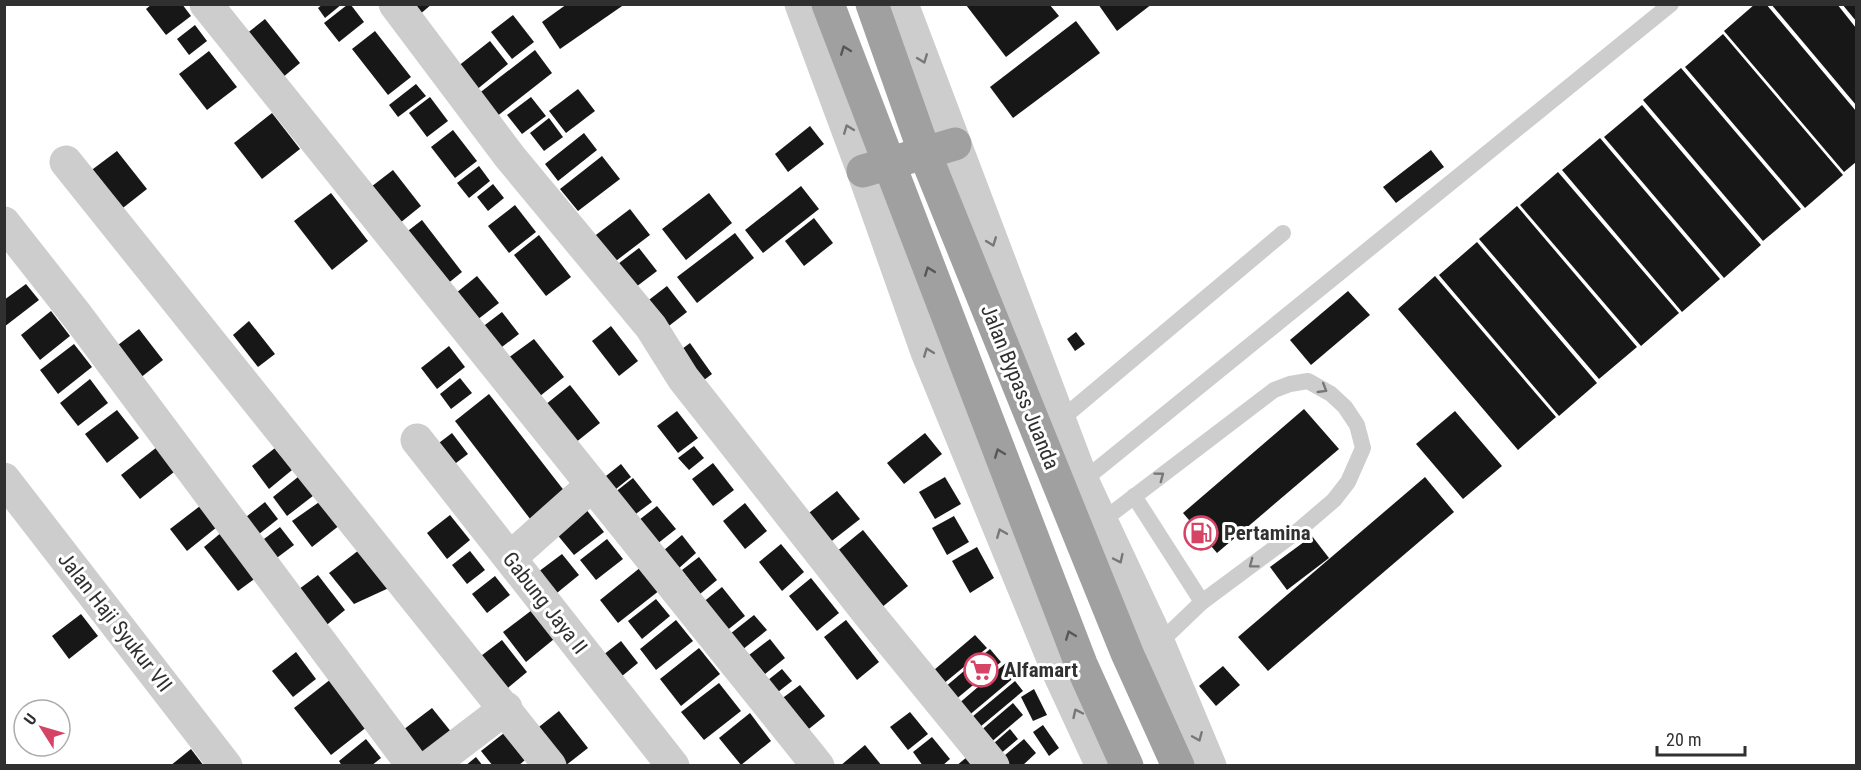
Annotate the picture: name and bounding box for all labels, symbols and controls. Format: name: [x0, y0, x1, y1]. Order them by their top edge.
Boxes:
one-way arrow: [839, 45, 852, 56]
one-way arrow: [915, 53, 928, 64]
one-way arrow: [842, 125, 855, 135]
one-way arrow: [984, 236, 997, 246]
one-way arrow: [924, 267, 936, 278]
street label: Jalan Bypass Juanda: [976, 301, 1064, 473]
one-way arrow: [922, 348, 935, 358]
one-way arrow: [1317, 382, 1327, 394]
one-way arrow: [994, 448, 1007, 459]
one-way arrow: [1154, 473, 1165, 484]
fuel station icon: Pertamina: [1183, 515, 1219, 551]
place label: Pertamina: [1224, 521, 1311, 545]
one-way arrow: [996, 528, 1008, 539]
street label: Jalan Haji Syukur VII: [53, 547, 177, 697]
street label: Gabung Jaya II: [498, 547, 592, 659]
one-way arrow: [1111, 552, 1123, 563]
one-way arrow: [1249, 556, 1260, 567]
one-way arrow: [1064, 630, 1077, 641]
supermarket icon: Alfamart: [963, 652, 999, 688]
place label: Alfamart: [1004, 658, 1078, 682]
north arrow: [12, 698, 72, 758]
one-way arrow: [1073, 708, 1085, 719]
text: U: [20, 710, 41, 729]
scale bar: [1657, 719, 1746, 757]
text: 20 m: [1666, 729, 1701, 750]
one-way arrow: [1191, 731, 1203, 742]

